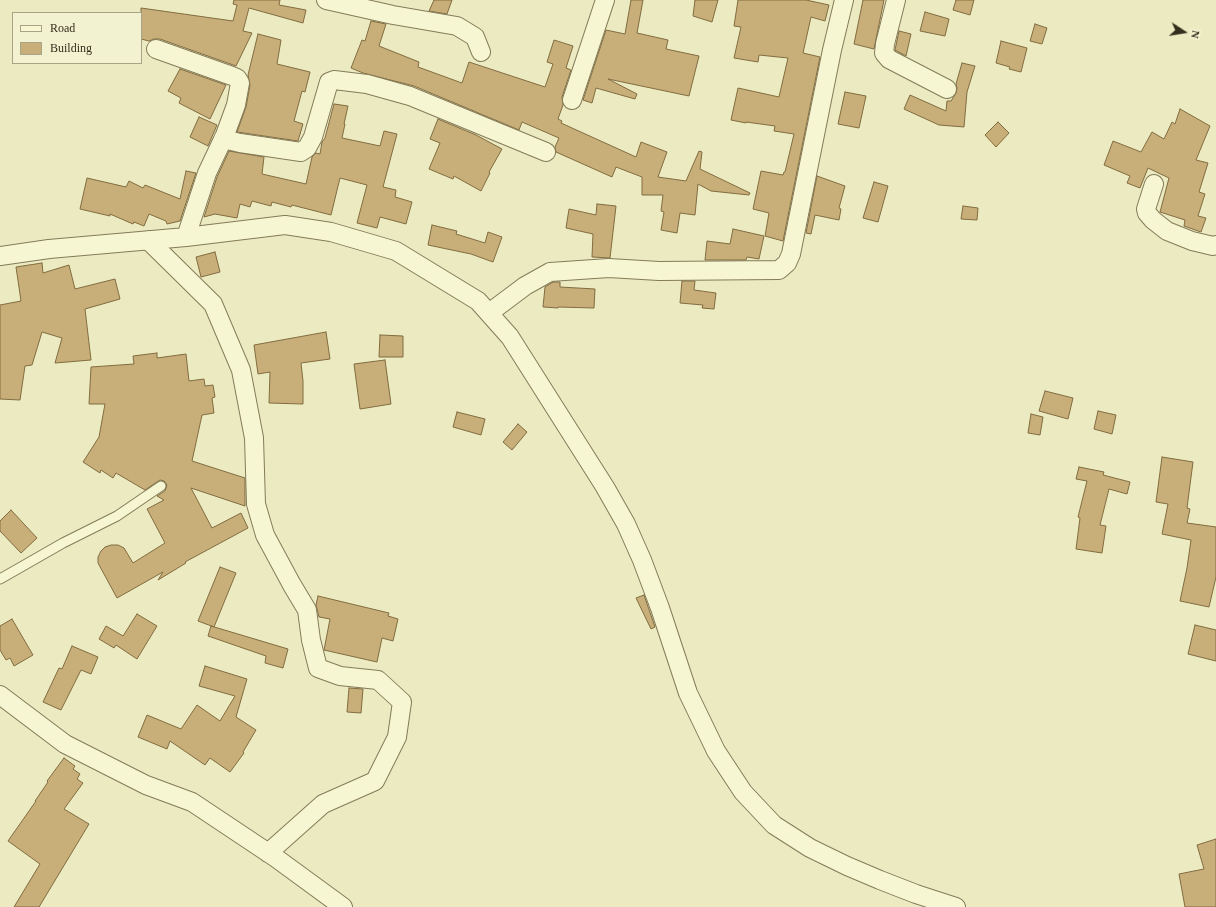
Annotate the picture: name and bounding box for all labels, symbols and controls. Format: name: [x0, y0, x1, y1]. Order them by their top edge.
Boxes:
legend: [12, 12, 142, 64]
north arrow: [1164, 12, 1204, 52]
text: Road: [50, 21, 75, 35]
text: N: [1189, 29, 1202, 40]
text: Building: [50, 41, 92, 55]

